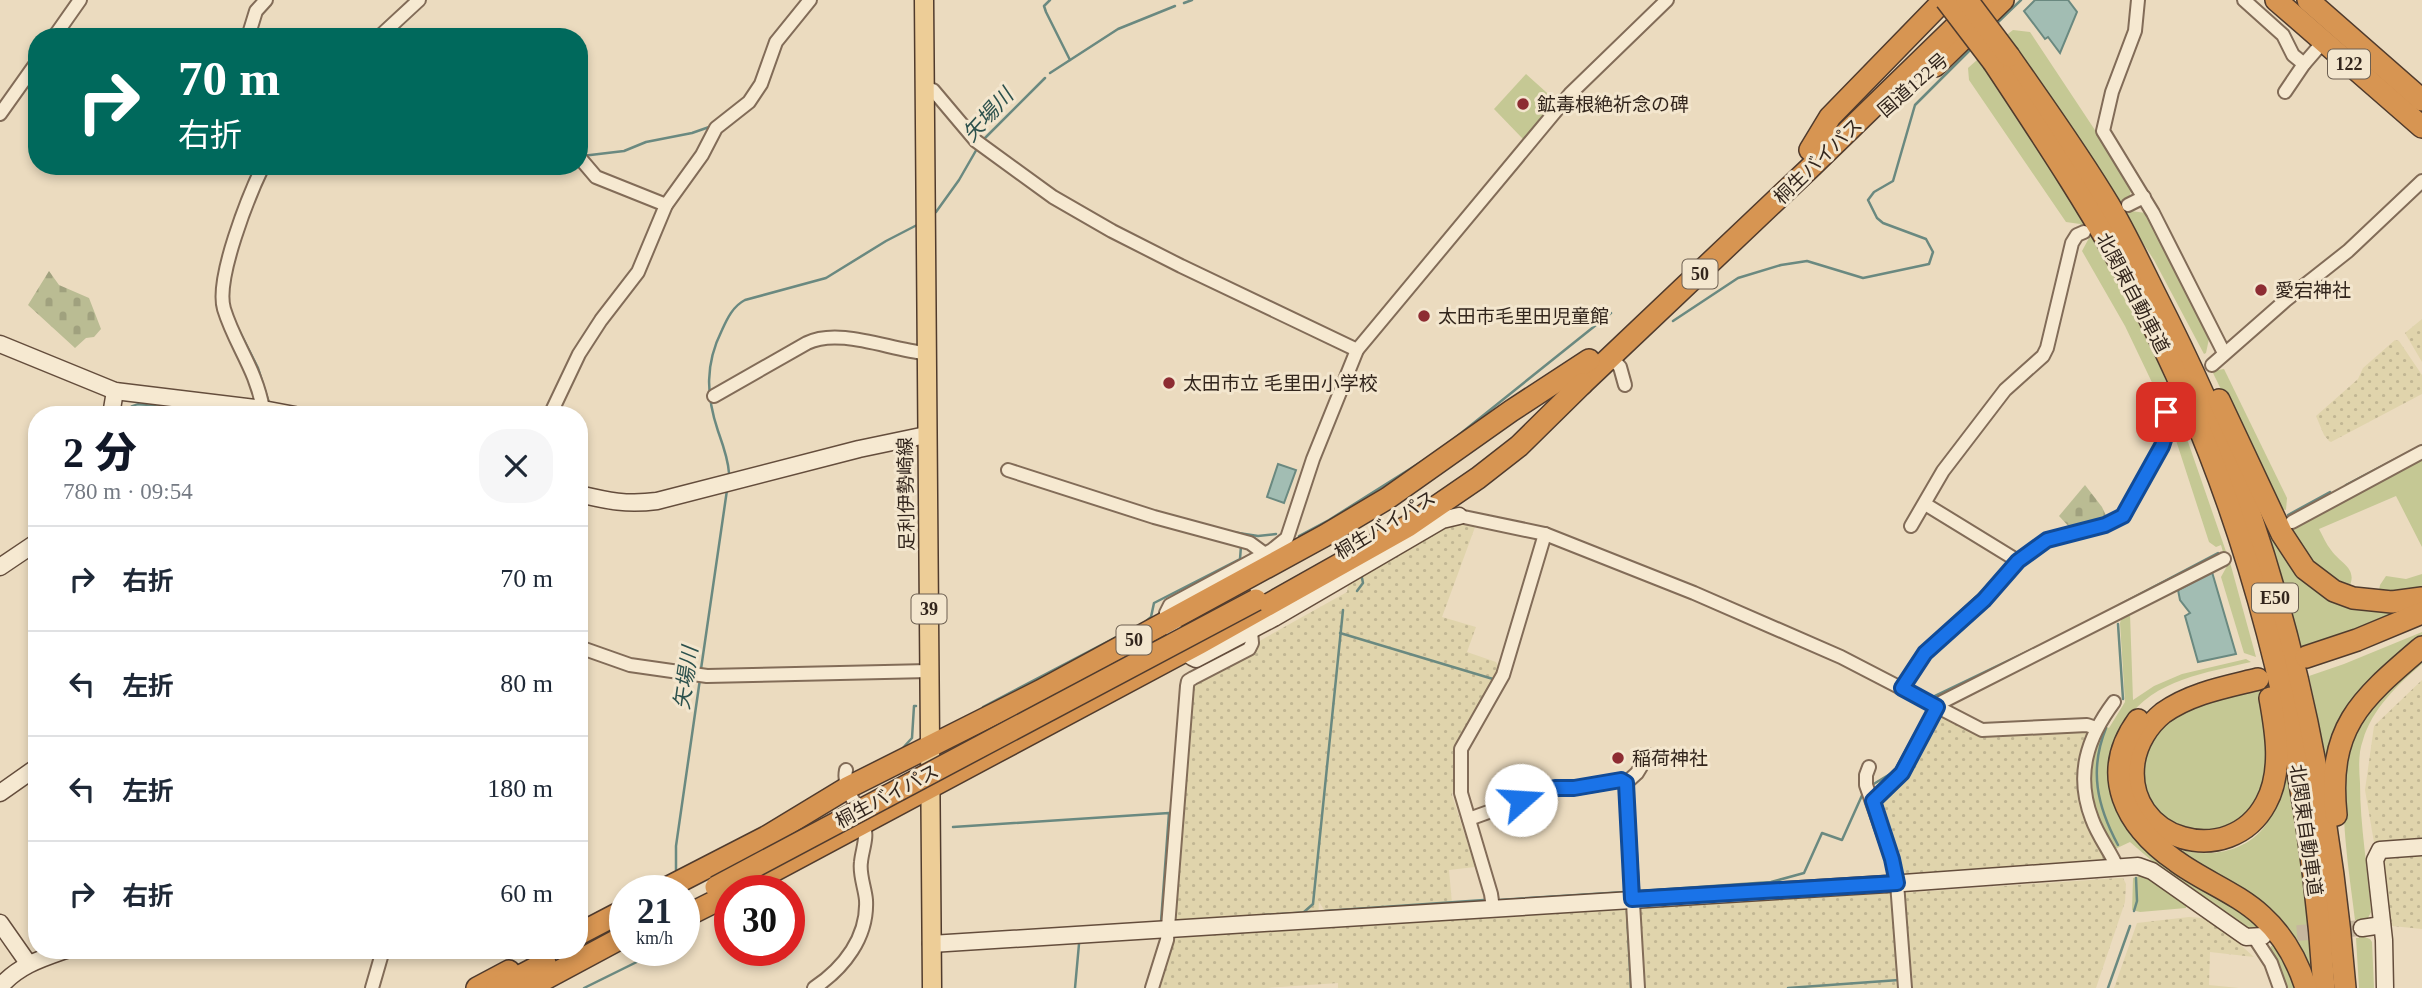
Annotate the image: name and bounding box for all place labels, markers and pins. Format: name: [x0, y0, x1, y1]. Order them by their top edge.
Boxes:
place label: 鉱毒根絶祈念の碑: [1537, 94, 1689, 115]
marker: 鉱毒根絶祈念の碑: [1515, 96, 1531, 112]
place label: 愛宕神社: [2275, 280, 2351, 301]
marker: 愛宕神社: [2253, 282, 2269, 298]
place label: 太田市毛里田児童館: [1438, 306, 1609, 327]
marker: 太田市毛里田児童館: [1416, 308, 1432, 324]
place label: 太田市立 毛里田小学校: [1183, 373, 1378, 394]
marker: 太田市立 毛里田小学校: [1161, 375, 1177, 391]
pin: [2136, 382, 2196, 442]
place label: 稲荷神社: [1632, 748, 1708, 769]
marker: 稲荷神社: [1610, 750, 1626, 766]

